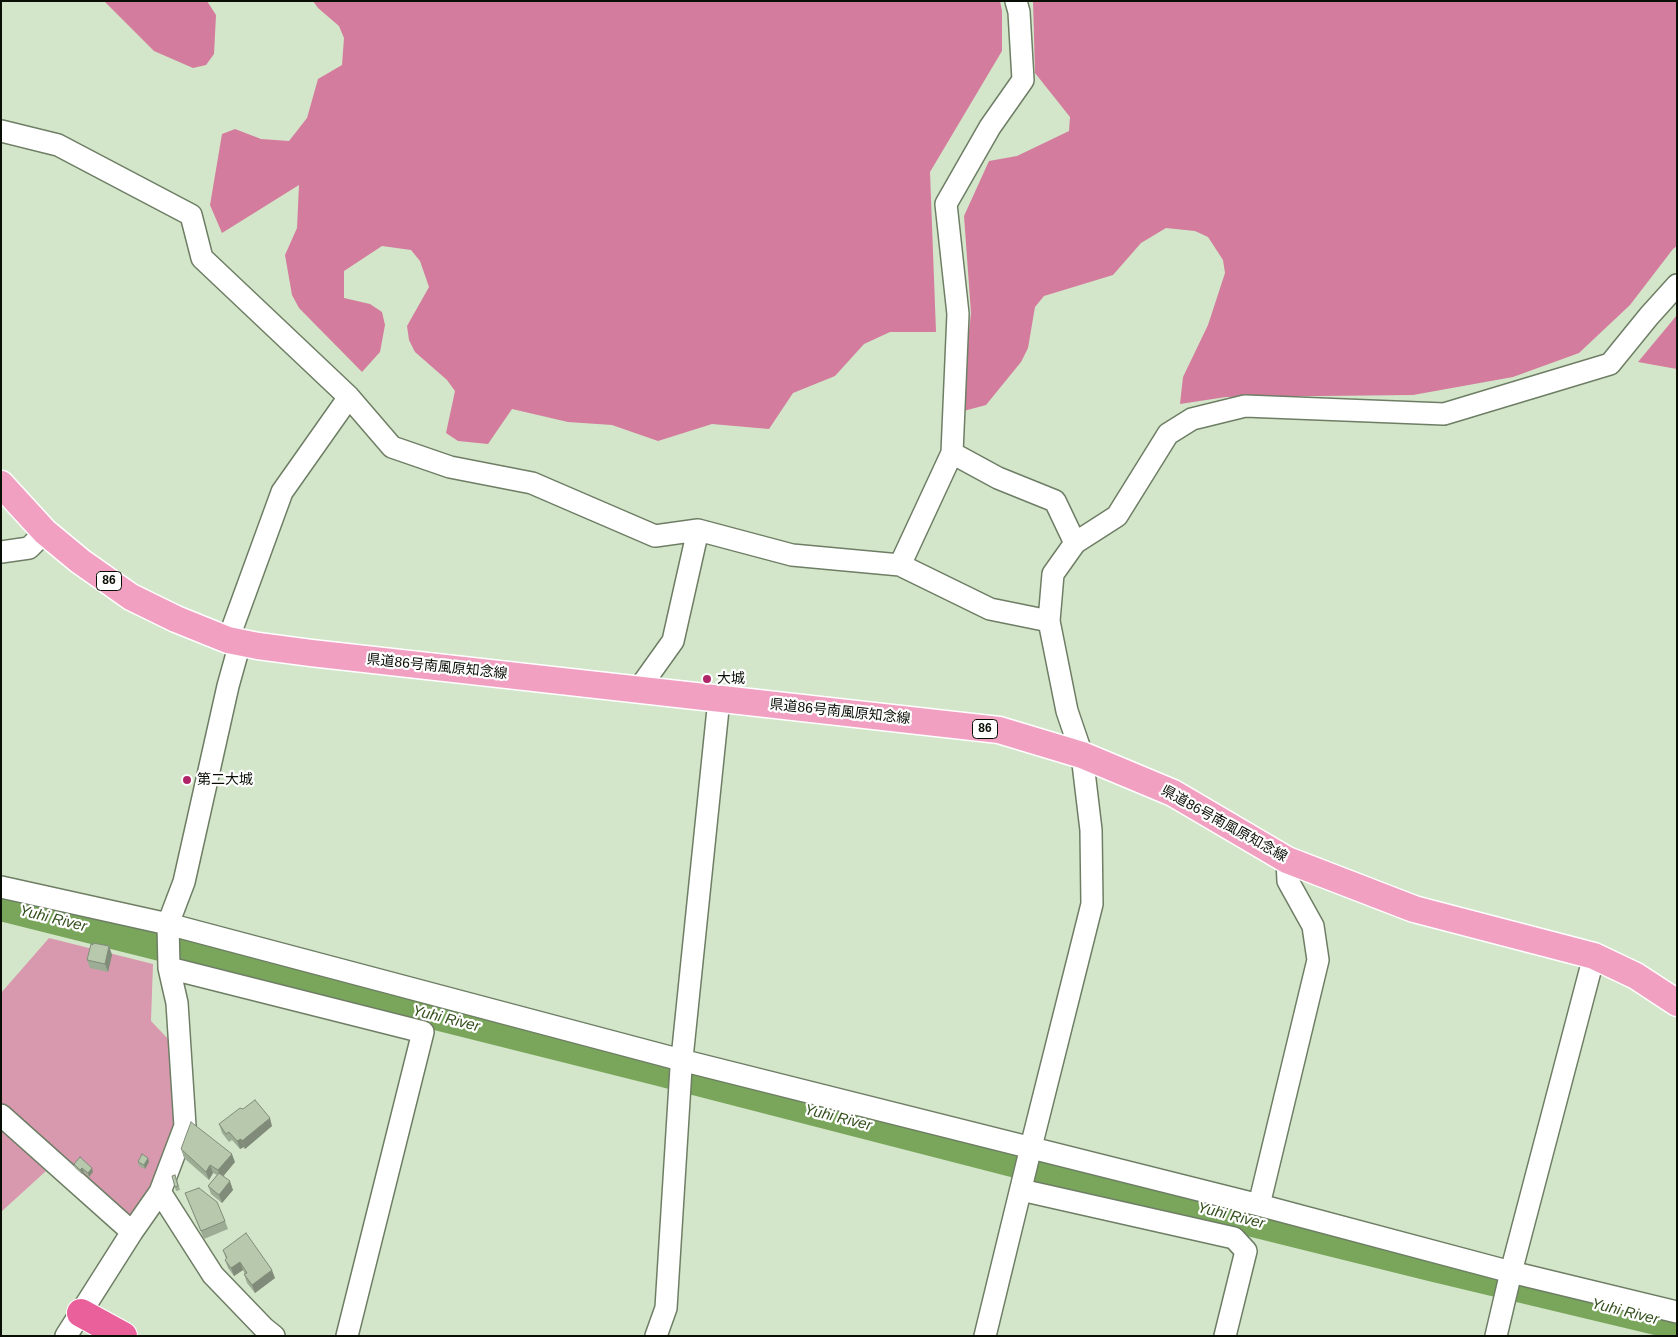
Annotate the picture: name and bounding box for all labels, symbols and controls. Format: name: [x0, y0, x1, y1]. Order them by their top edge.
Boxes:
road number: 86: [96, 572, 122, 590]
street label: 県道86号南風原知念線: [366, 651, 508, 683]
place label: 大城: [717, 671, 745, 687]
marker: 大城: [701, 673, 713, 685]
street label: 県道86号南風原知念線: [769, 696, 911, 728]
road number: 86: [972, 720, 998, 739]
place label: 第二大城: [197, 772, 253, 788]
marker: 第二大城: [181, 774, 193, 786]
street label: 県道86号南風原知念線: [1158, 782, 1290, 866]
water label: Yuhi River: [18, 902, 88, 936]
water label: Yuhi River: [411, 1002, 481, 1036]
water label: Yuhi River: [803, 1101, 873, 1135]
water label: Yuhi River: [1196, 1199, 1266, 1233]
water label: Yuhi River: [1590, 1295, 1660, 1329]

